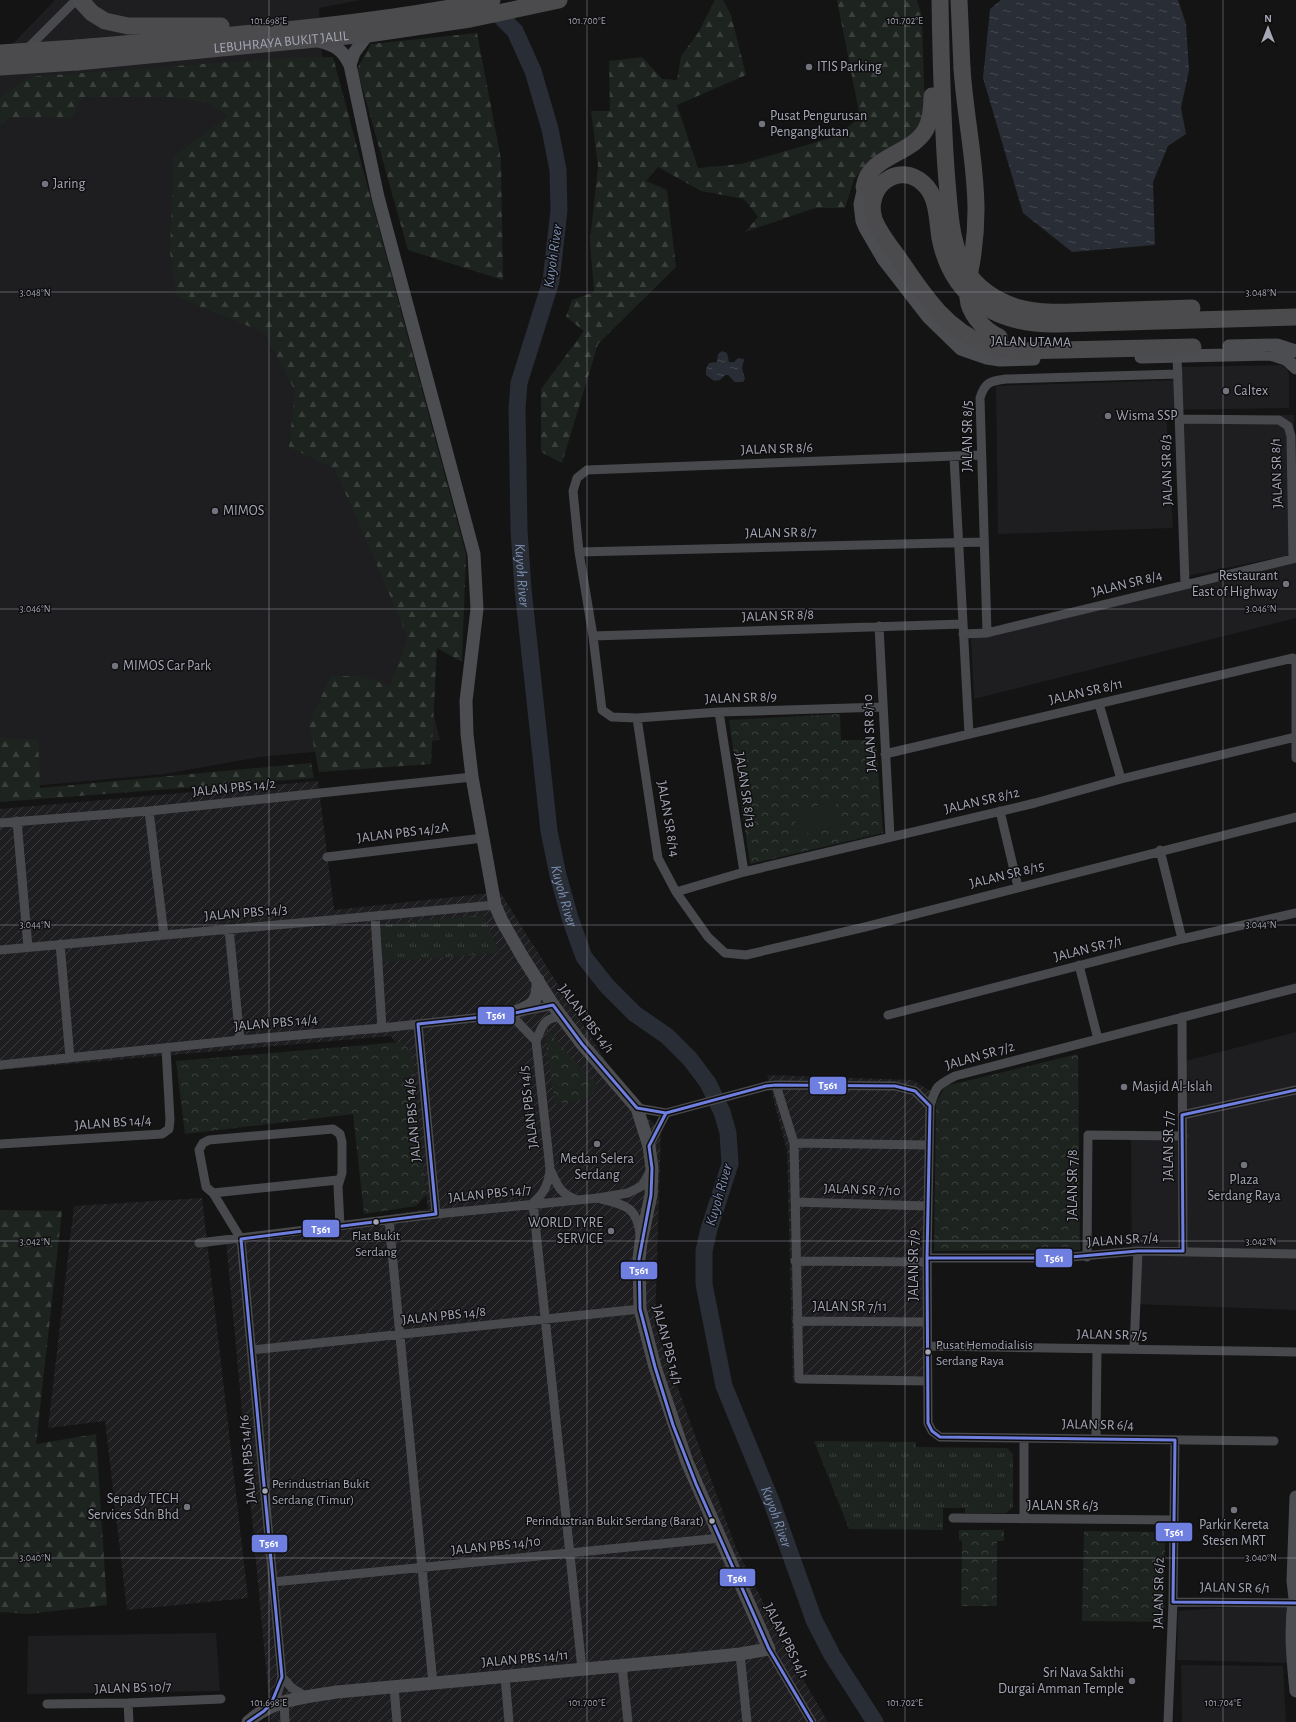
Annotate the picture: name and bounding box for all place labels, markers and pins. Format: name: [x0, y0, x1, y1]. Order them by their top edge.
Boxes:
place label: ITIS Parking: [817, 60, 882, 74]
marker: ITIS Parking: [804, 62, 814, 72]
place label: Pusat Pengurusan Pengangkutan: [770, 109, 867, 139]
marker: Pusat Pengurusan Pengangkutan: [757, 119, 767, 129]
place label: Jaring: [53, 177, 86, 191]
marker: Jaring: [40, 179, 50, 189]
place label: Caltex: [1234, 384, 1268, 398]
marker: Caltex: [1221, 386, 1231, 396]
place label: Wisma SSP: [1116, 409, 1178, 423]
marker: Wisma SSP: [1103, 411, 1113, 421]
place label: MIMOS: [223, 504, 264, 518]
marker: MIMOS: [210, 506, 220, 516]
place label: Restaurant East of Highway: [1192, 569, 1279, 599]
marker: Restaurant East of Highway: [1281, 579, 1291, 589]
place label: MIMOS Car Park: [123, 659, 212, 673]
marker: MIMOS Car Park: [110, 661, 120, 671]
place label: Masjid Al-Islah: [1132, 1080, 1213, 1094]
marker: Masjid Al-Islah: [1119, 1082, 1129, 1092]
marker: Medan Selera Serdang: [592, 1139, 602, 1149]
place label: Medan Selera Serdang: [560, 1152, 634, 1182]
marker: Plaza Serdang Raya: [1239, 1160, 1249, 1170]
place label: Plaza Serdang Raya: [1207, 1173, 1281, 1203]
place label: WORLD TYRE SERVICE: [528, 1216, 603, 1246]
marker: Flat Bukit Serdang: [371, 1217, 381, 1227]
marker: WORLD TYRE SERVICE: [606, 1226, 616, 1236]
place label: Flat Bukit Serdang: [352, 1230, 400, 1259]
place label: Pusat Hemodialisis Serdang Raya: [936, 1339, 1033, 1368]
marker: Pusat Hemodialisis Serdang Raya: [923, 1347, 933, 1357]
place label: Perindustrian Bukit Serdang (Timur): [272, 1478, 370, 1507]
marker: Perindustrian Bukit Serdang (Timur): [260, 1486, 270, 1496]
place label: Sepady TECH Services Sdn Bhd: [88, 1492, 179, 1522]
marker: Sepady TECH Services Sdn Bhd: [182, 1502, 192, 1512]
marker: Parkir Kereta Stesen MRT: [1229, 1505, 1239, 1515]
place label: Perindustrian Bukit Serdang (Barat): [526, 1515, 704, 1528]
marker: Perindustrian Bukit Serdang (Barat): [707, 1516, 717, 1526]
place label: Parkir Kereta Stesen MRT: [1199, 1518, 1270, 1548]
place label: Sri Nava Sakthi Durgai Amman Temple: [998, 1666, 1124, 1696]
marker: Sri Nava Sakthi Durgai Amman Temple: [1127, 1676, 1137, 1686]

